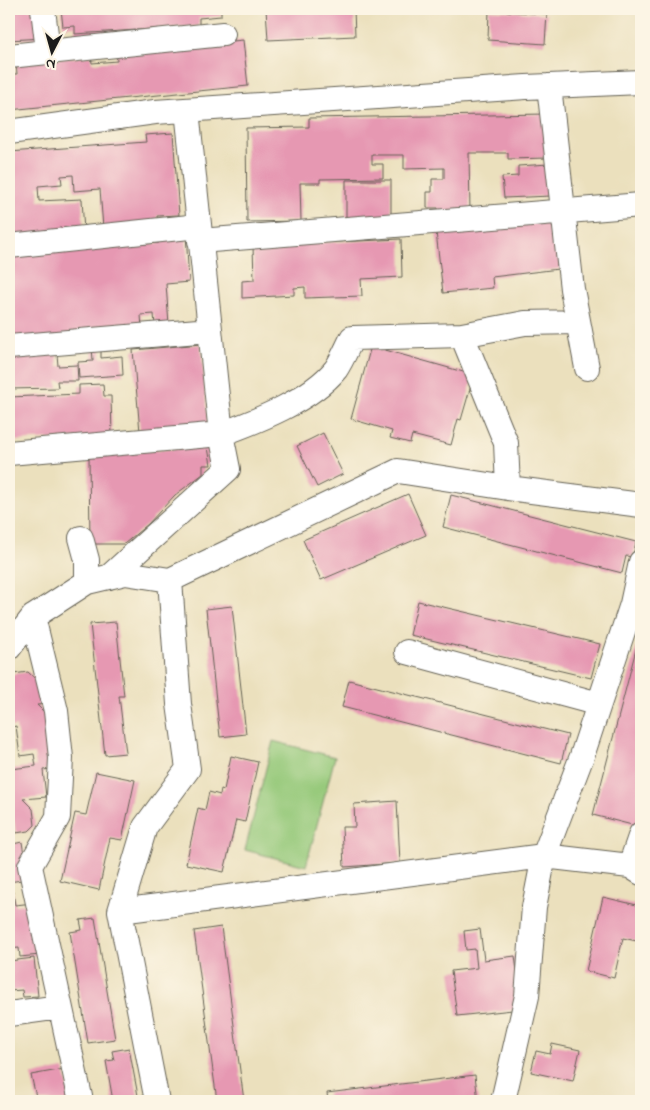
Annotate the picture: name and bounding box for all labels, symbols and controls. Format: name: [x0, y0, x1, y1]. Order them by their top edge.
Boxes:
north arrow: [28, 28, 78, 78]
text: N: [45, 53, 57, 74]

